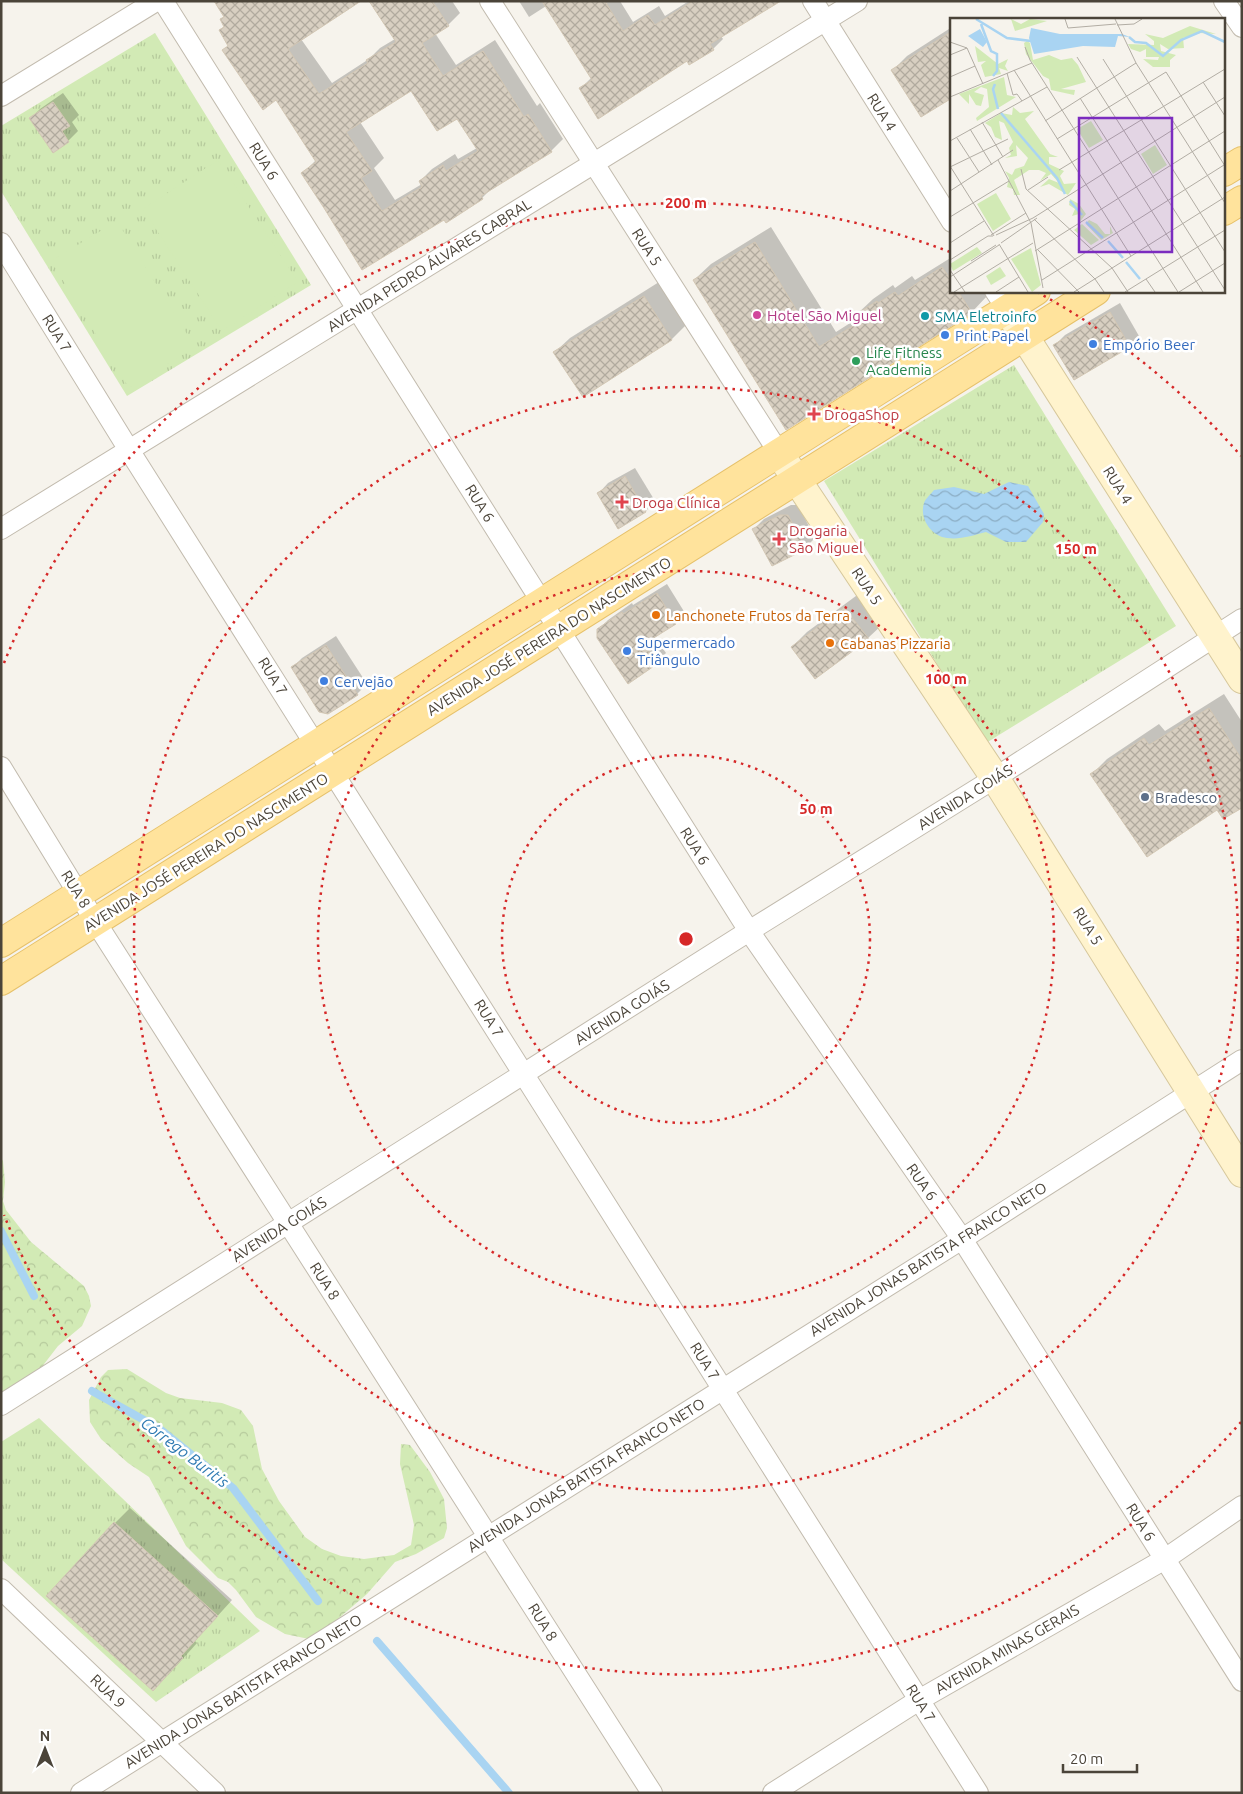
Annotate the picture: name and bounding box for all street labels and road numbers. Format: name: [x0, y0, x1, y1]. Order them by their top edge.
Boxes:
street label: RUA 4: [864, 90, 900, 134]
street label: RUA 6: [246, 139, 282, 183]
street label: AVENIDA PEDRO ÁLVARES CABRAL: [324, 195, 534, 335]
street label: RUA 5: [629, 225, 665, 269]
street label: RUA 7: [39, 311, 75, 355]
street label: RUA 4: [1100, 463, 1136, 507]
street label: RUA 6: [462, 481, 498, 525]
street label: AVENIDA JOSÉ PEREIRA DO NASCIMENTO: [424, 553, 674, 719]
street label: RUA 5: [848, 564, 886, 608]
street label: RUA 7: [255, 654, 291, 698]
street label: AVENIDA GOIÁS: [915, 761, 1016, 833]
street label: AVENIDA JOSÉ PEREIRA DO NASCIMENTO: [81, 769, 331, 935]
street label: RUA 6: [677, 824, 713, 868]
street label: RUA 8: [58, 867, 94, 911]
street label: RUA 5: [1070, 904, 1106, 948]
street label: AVENIDA GOIÁS: [572, 976, 673, 1048]
street label: RUA 7: [471, 996, 507, 1040]
street label: RUA 6: [903, 1160, 941, 1204]
street label: AVENIDA JONAS BATISTA FRANCO NETO: [806, 1179, 1050, 1339]
street label: AVENIDA GOIÁS: [229, 1193, 330, 1265]
street label: RUA 8: [307, 1259, 343, 1303]
street label: RUA 7: [687, 1339, 723, 1383]
street label: AVENIDA JONAS BATISTA FRANCO NETO: [464, 1395, 708, 1555]
street label: RUA 6: [1123, 1500, 1159, 1544]
street label: RUA 8: [525, 1600, 561, 1644]
street label: AVENIDA MINAS GERAIS: [932, 1601, 1082, 1697]
street label: AVENIDA JONAS BATISTA FRANCO NETO: [121, 1611, 365, 1771]
street label: RUA 9: [87, 1671, 129, 1711]
street label: RUA 7: [903, 1681, 939, 1725]

